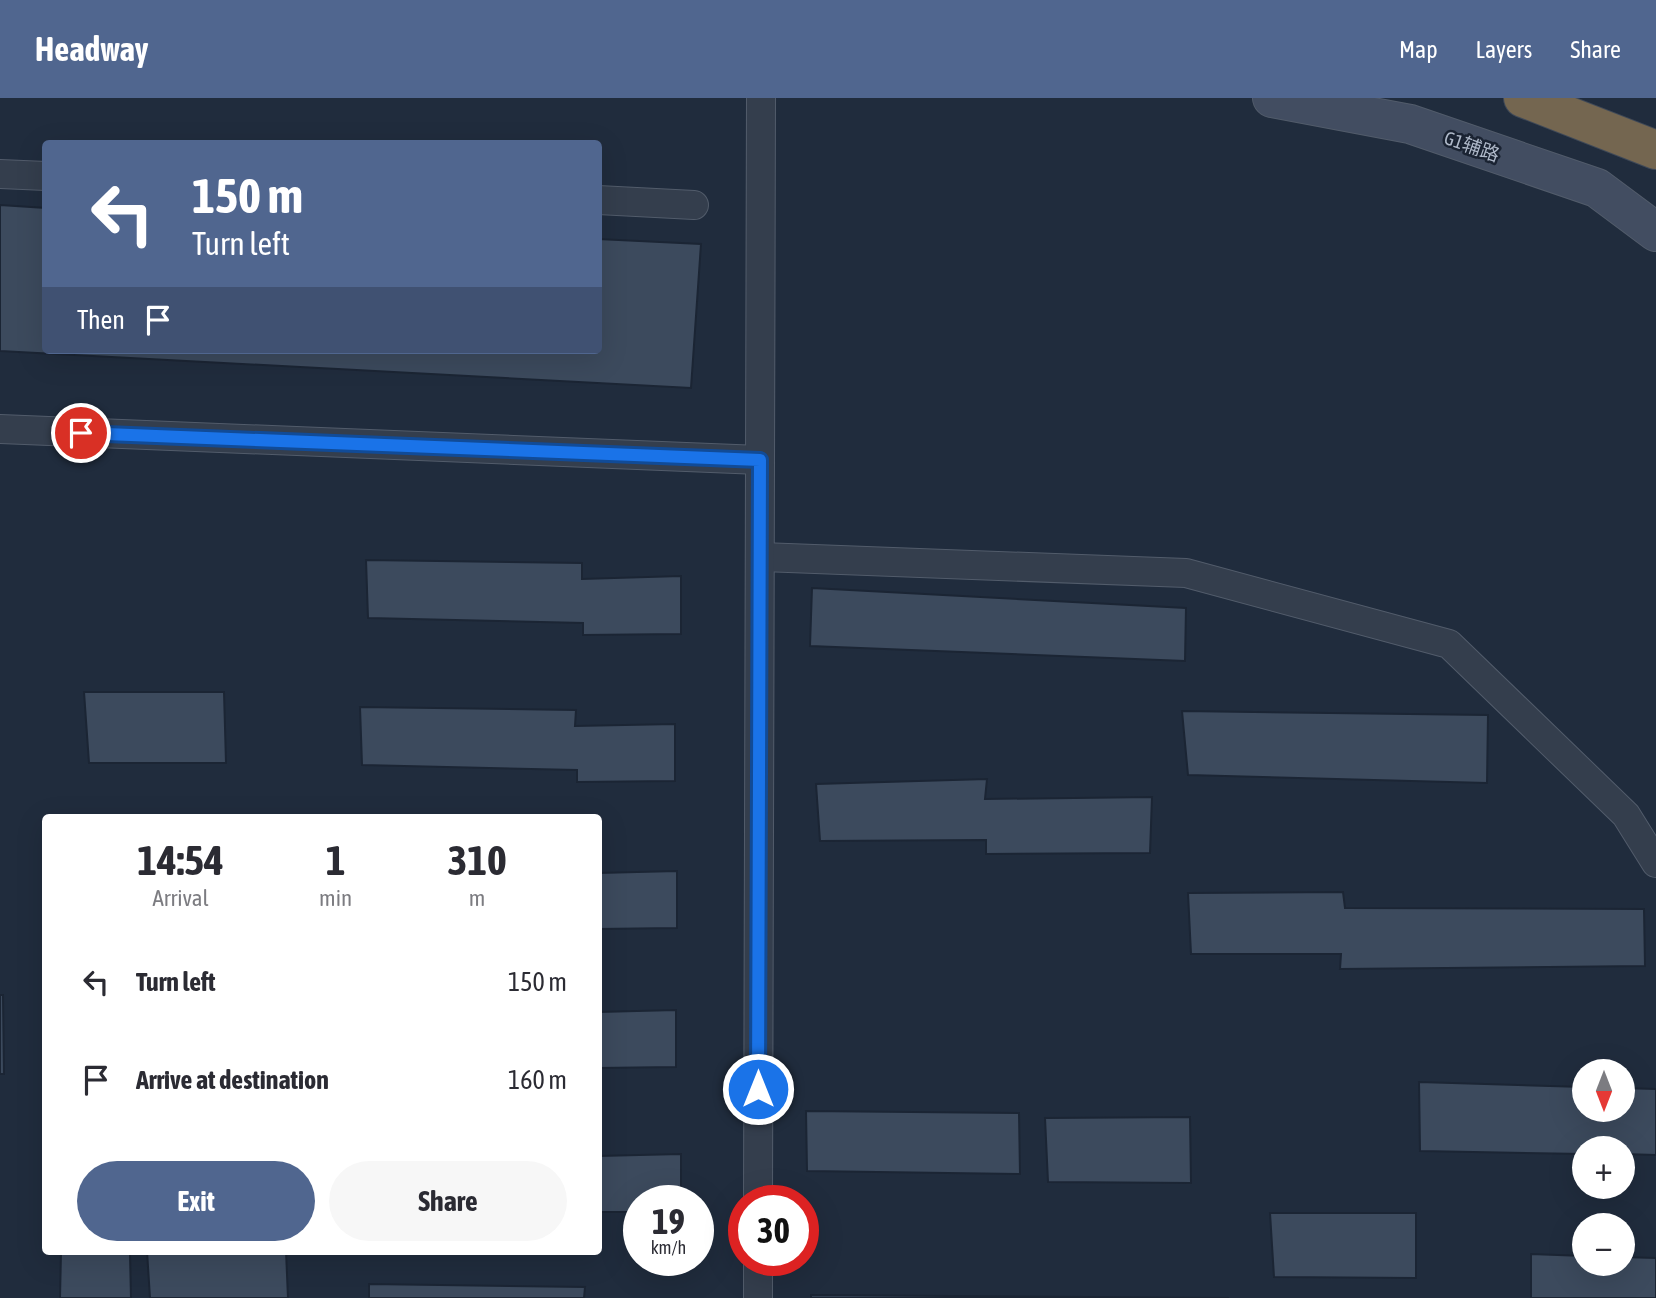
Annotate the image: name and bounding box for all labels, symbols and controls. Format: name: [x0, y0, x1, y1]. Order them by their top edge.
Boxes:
text: Headway: [35, 30, 148, 68]
text: Map: [1399, 36, 1438, 63]
text: Layers: [1476, 36, 1532, 63]
text: Share: [1570, 36, 1621, 63]
street label: G1辅路: [1441, 126, 1503, 166]
text: 150 m: [192, 167, 303, 223]
icon: left: [77, 168, 168, 259]
text: Turn left: [192, 225, 290, 262]
icon: arrive: [139, 301, 177, 339]
text: Then: [77, 305, 125, 335]
pin: [51, 403, 111, 463]
icon: arrive: [62, 414, 100, 452]
text: 14:54: [137, 836, 224, 884]
text: 1: [326, 836, 345, 884]
text: 310: [447, 836, 507, 884]
text: Arrival: [152, 885, 209, 911]
text: min: [319, 885, 352, 911]
text: m: [469, 885, 485, 911]
icon: left: [77, 963, 115, 1001]
text: Turn left: [136, 967, 216, 997]
text: 150 m: [508, 967, 567, 997]
position arrow: [721, 1052, 795, 1126]
north arrow: [1572, 1059, 1634, 1122]
map controls: [1572, 1059, 1635, 1276]
icon: arrive: [77, 1061, 115, 1099]
text: Arrive at destination: [136, 1065, 329, 1095]
text: 160 m: [508, 1065, 567, 1095]
button: +: [1572, 1136, 1635, 1199]
button: Exit: [77, 1161, 315, 1241]
button: Share: [329, 1161, 567, 1241]
speed limit sign: 30: [728, 1185, 819, 1276]
text: 19: [652, 1201, 685, 1241]
button: −: [1572, 1213, 1635, 1276]
text: km/h: [651, 1237, 686, 1258]

